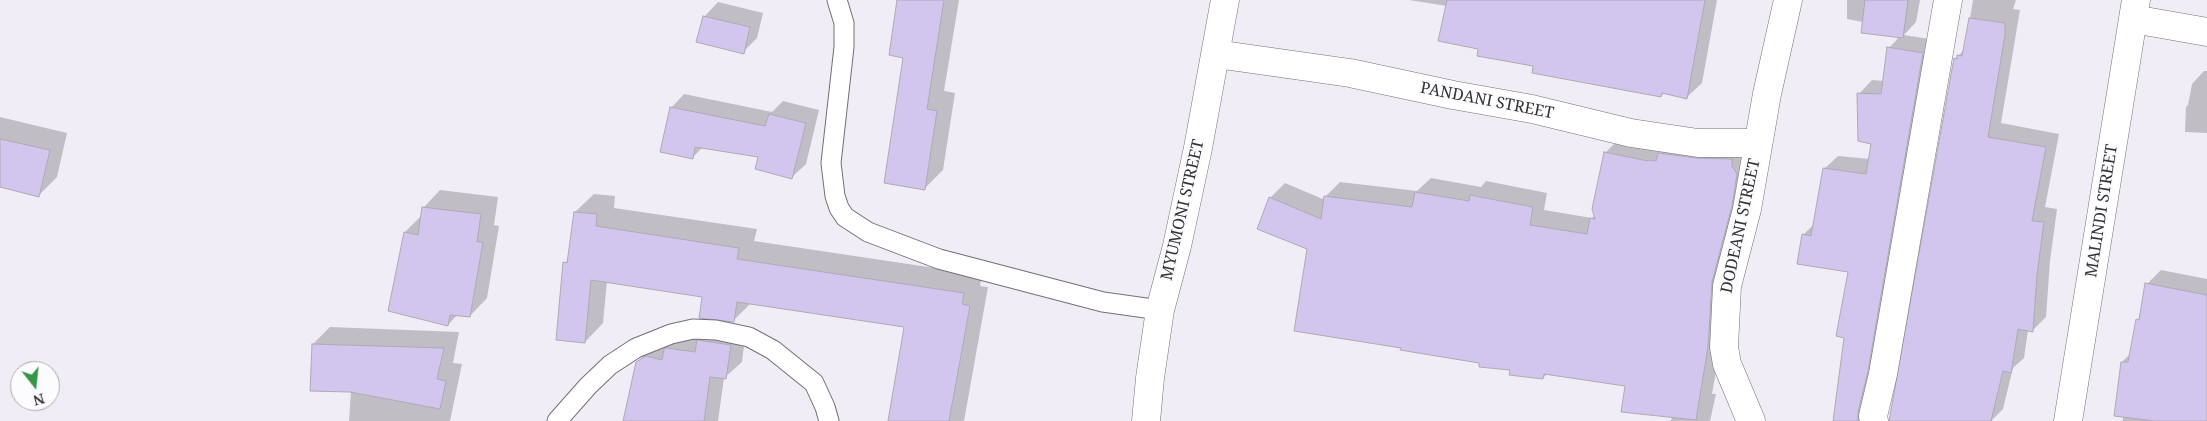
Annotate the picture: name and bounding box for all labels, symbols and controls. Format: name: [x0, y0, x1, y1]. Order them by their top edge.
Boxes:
street label: PANDANI STREET: [1419, 79, 1555, 123]
street label: MYUMONI STREET: [1157, 138, 1209, 282]
street label: MALINDI STREET: [2082, 143, 2122, 279]
street label: DODEANI STREET: [1717, 157, 1765, 295]
north arrow: [10, 361, 60, 411]
text: N: [31, 389, 47, 411]

